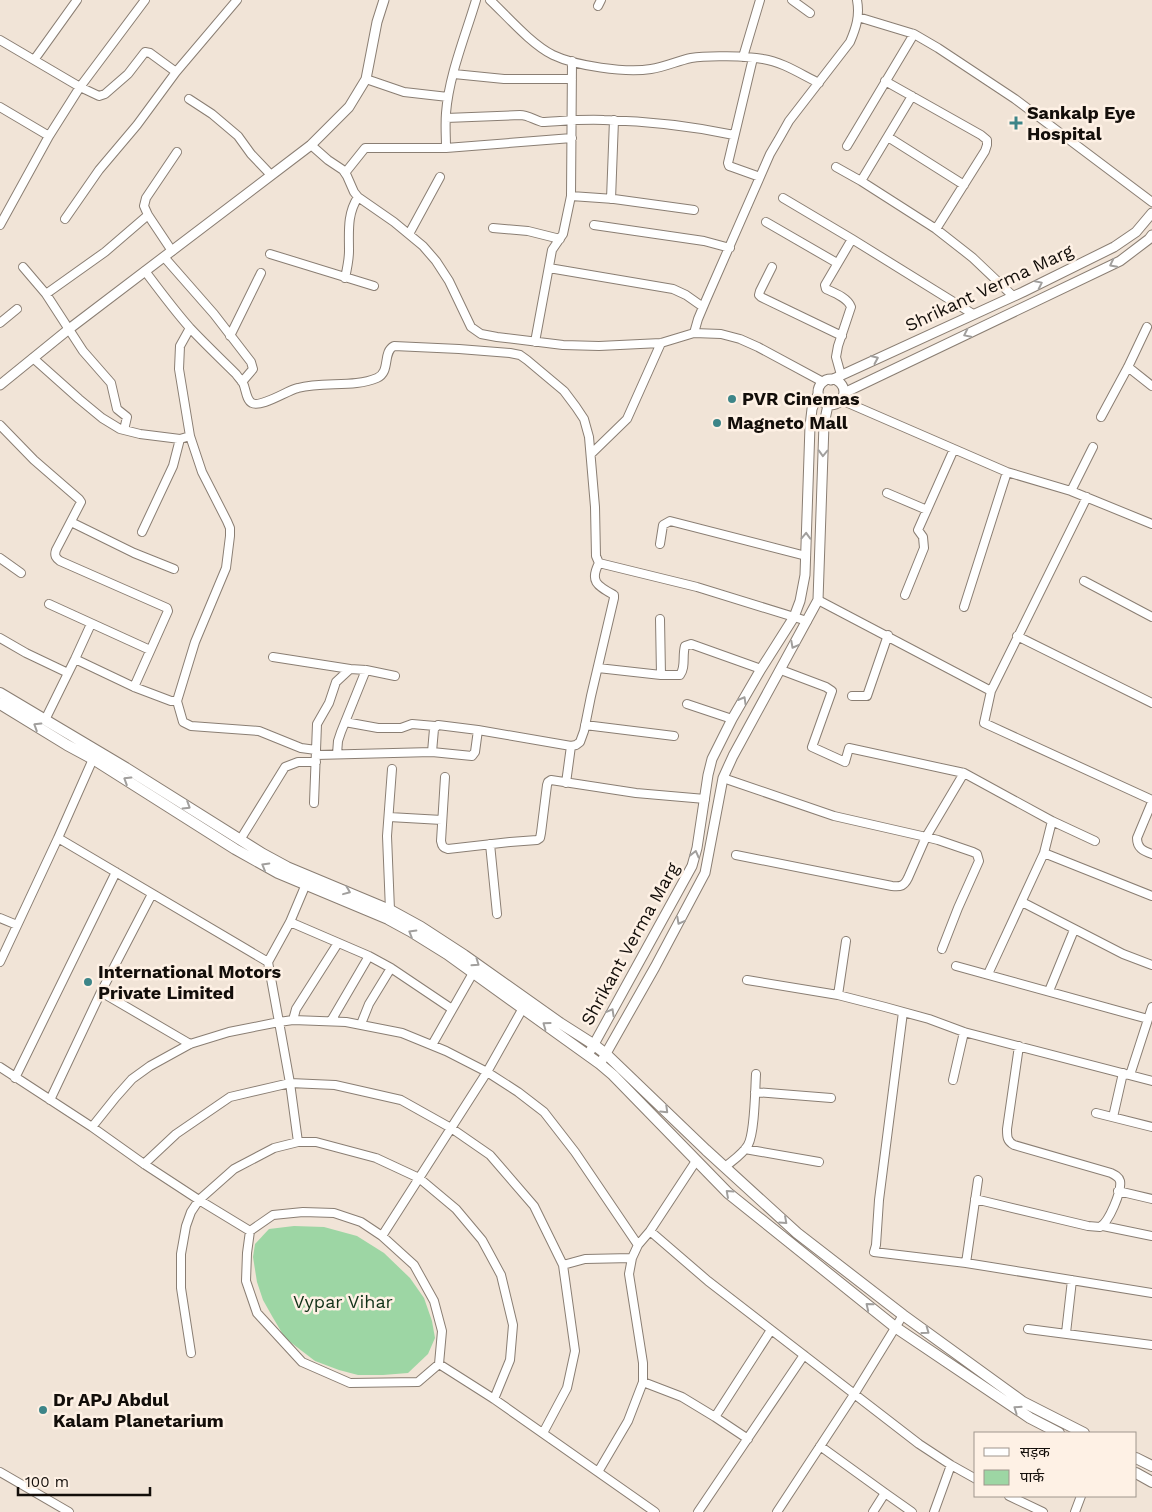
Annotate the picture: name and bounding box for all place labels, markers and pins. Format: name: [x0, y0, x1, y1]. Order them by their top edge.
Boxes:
place label: Sankalp Eye Hospital: [1027, 102, 1136, 144]
marker: Sankalp Eye Hospital: [1009, 116, 1023, 130]
place label: PVR Cinemas: [742, 388, 860, 409]
marker: PVR Cinemas: [726, 393, 738, 405]
place label: Magneto Mall: [727, 412, 848, 433]
marker: Magneto Mall: [711, 417, 723, 429]
place label: International Motors Private Limited: [98, 961, 282, 1003]
marker: International Motors Private Limited: [82, 976, 94, 988]
place label: Dr APJ Abdul Kalam Planetarium: [53, 1389, 224, 1431]
marker: Dr APJ Abdul Kalam Planetarium: [37, 1404, 49, 1416]

